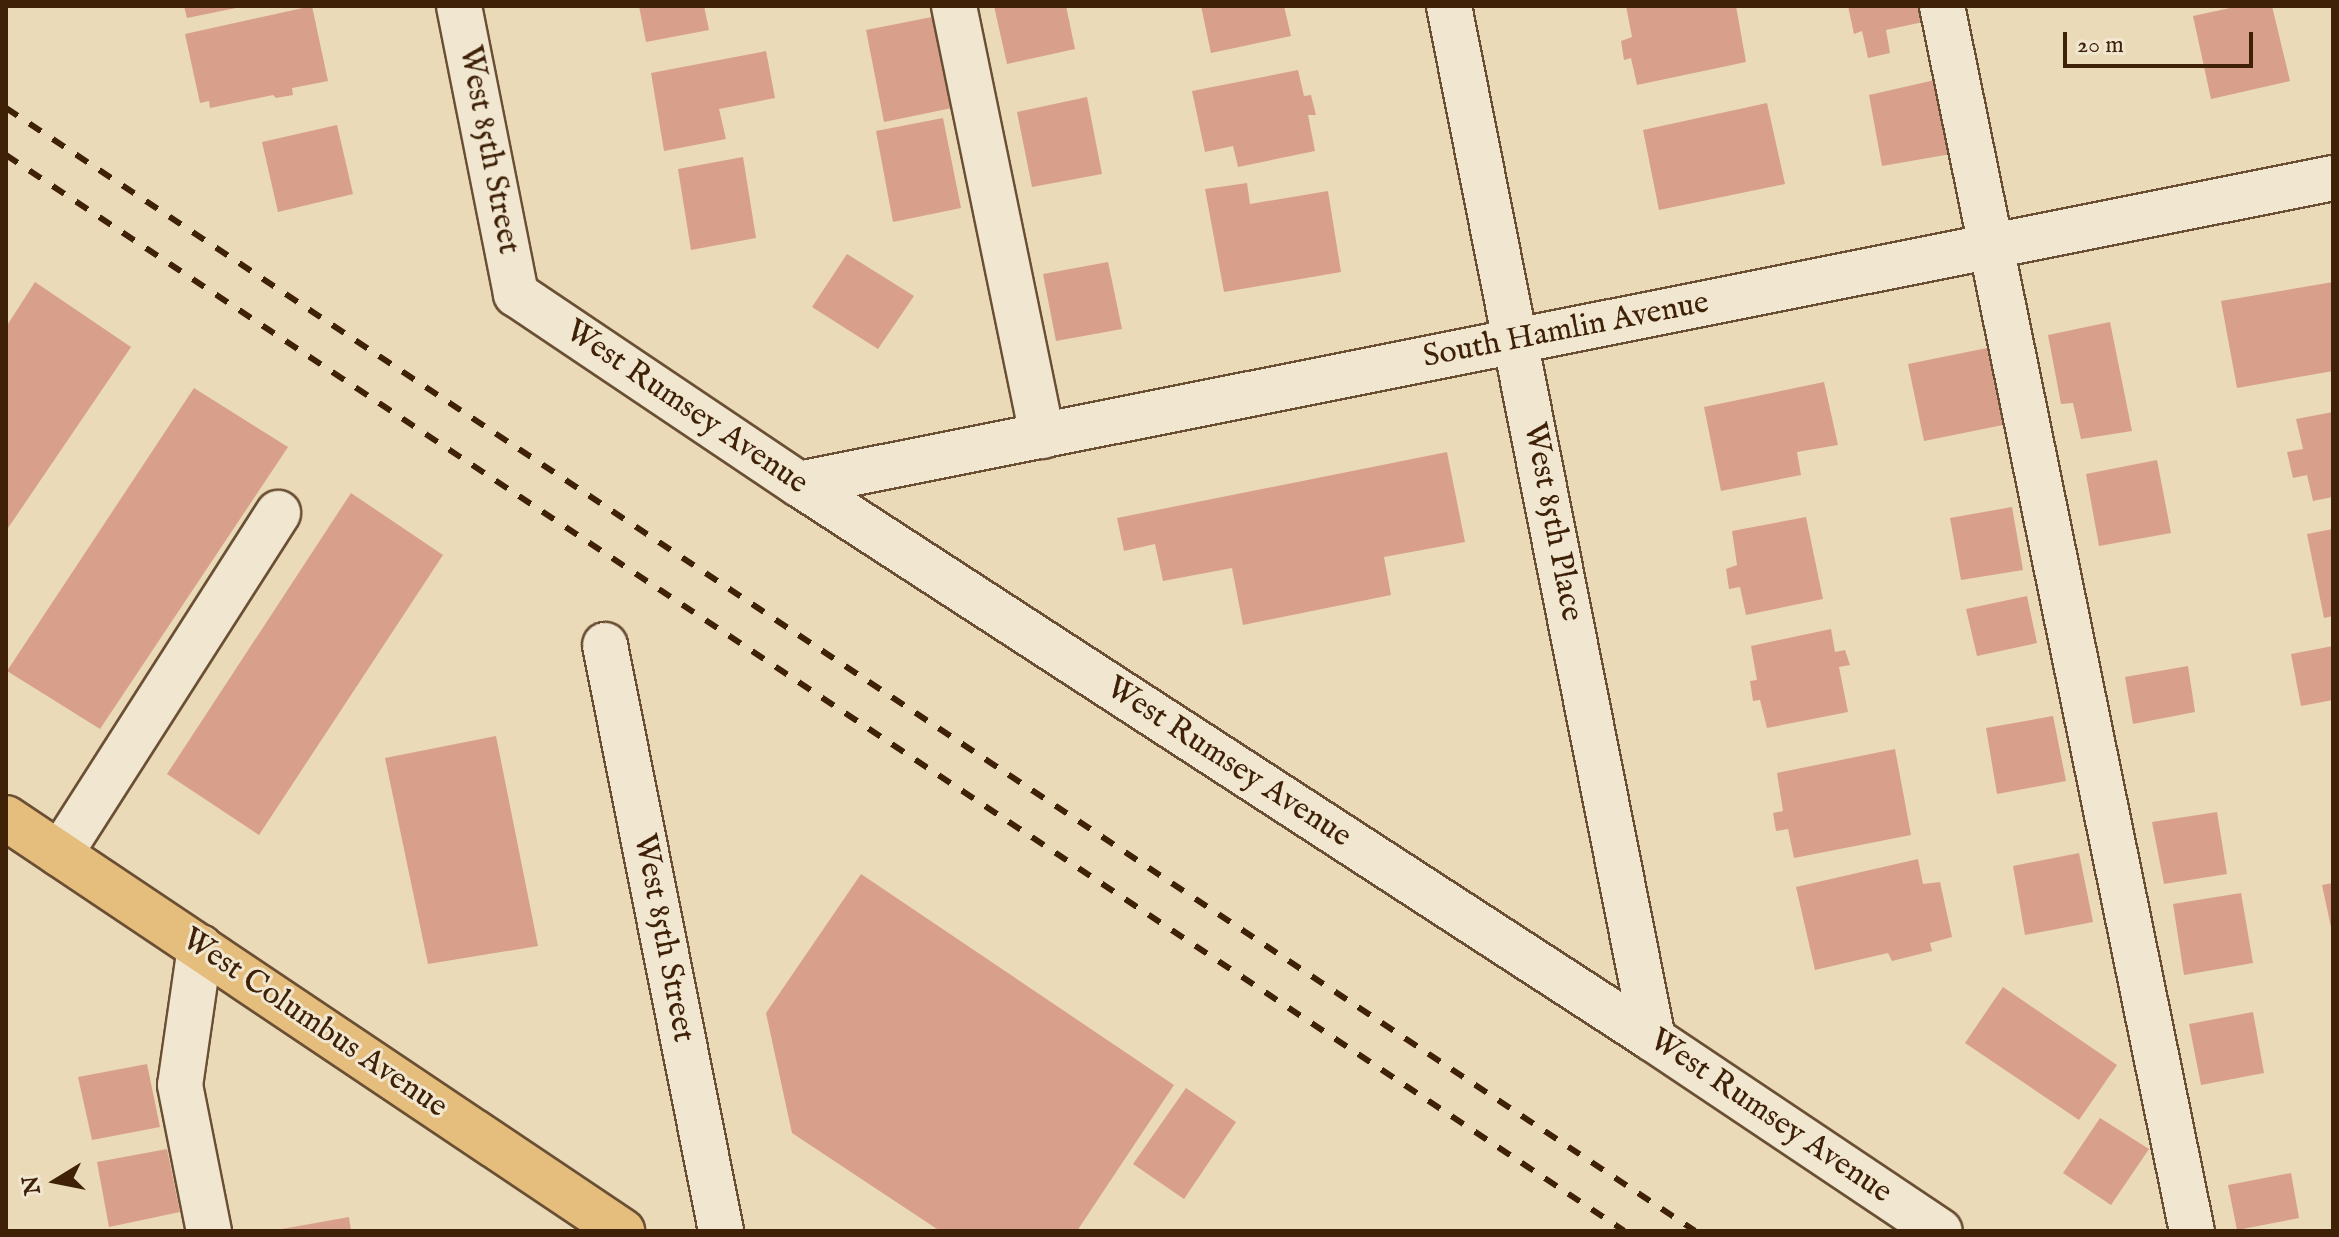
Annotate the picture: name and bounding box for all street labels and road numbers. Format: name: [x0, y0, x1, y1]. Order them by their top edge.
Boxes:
street label: West 85th Street: [449, 43, 527, 257]
street label: South Hamlin Avenue: [1420, 284, 1712, 378]
street label: West Rumsey Avenue: [557, 312, 815, 504]
street label: West 85th Place: [1514, 419, 1590, 625]
street label: West Rumsey Avenue: [1098, 669, 1358, 857]
street label: West 85th Street: [624, 831, 702, 1045]
street label: West Columbus Avenue: [174, 921, 454, 1127]
street label: West Rumsey Avenue: [1641, 1021, 1899, 1213]

